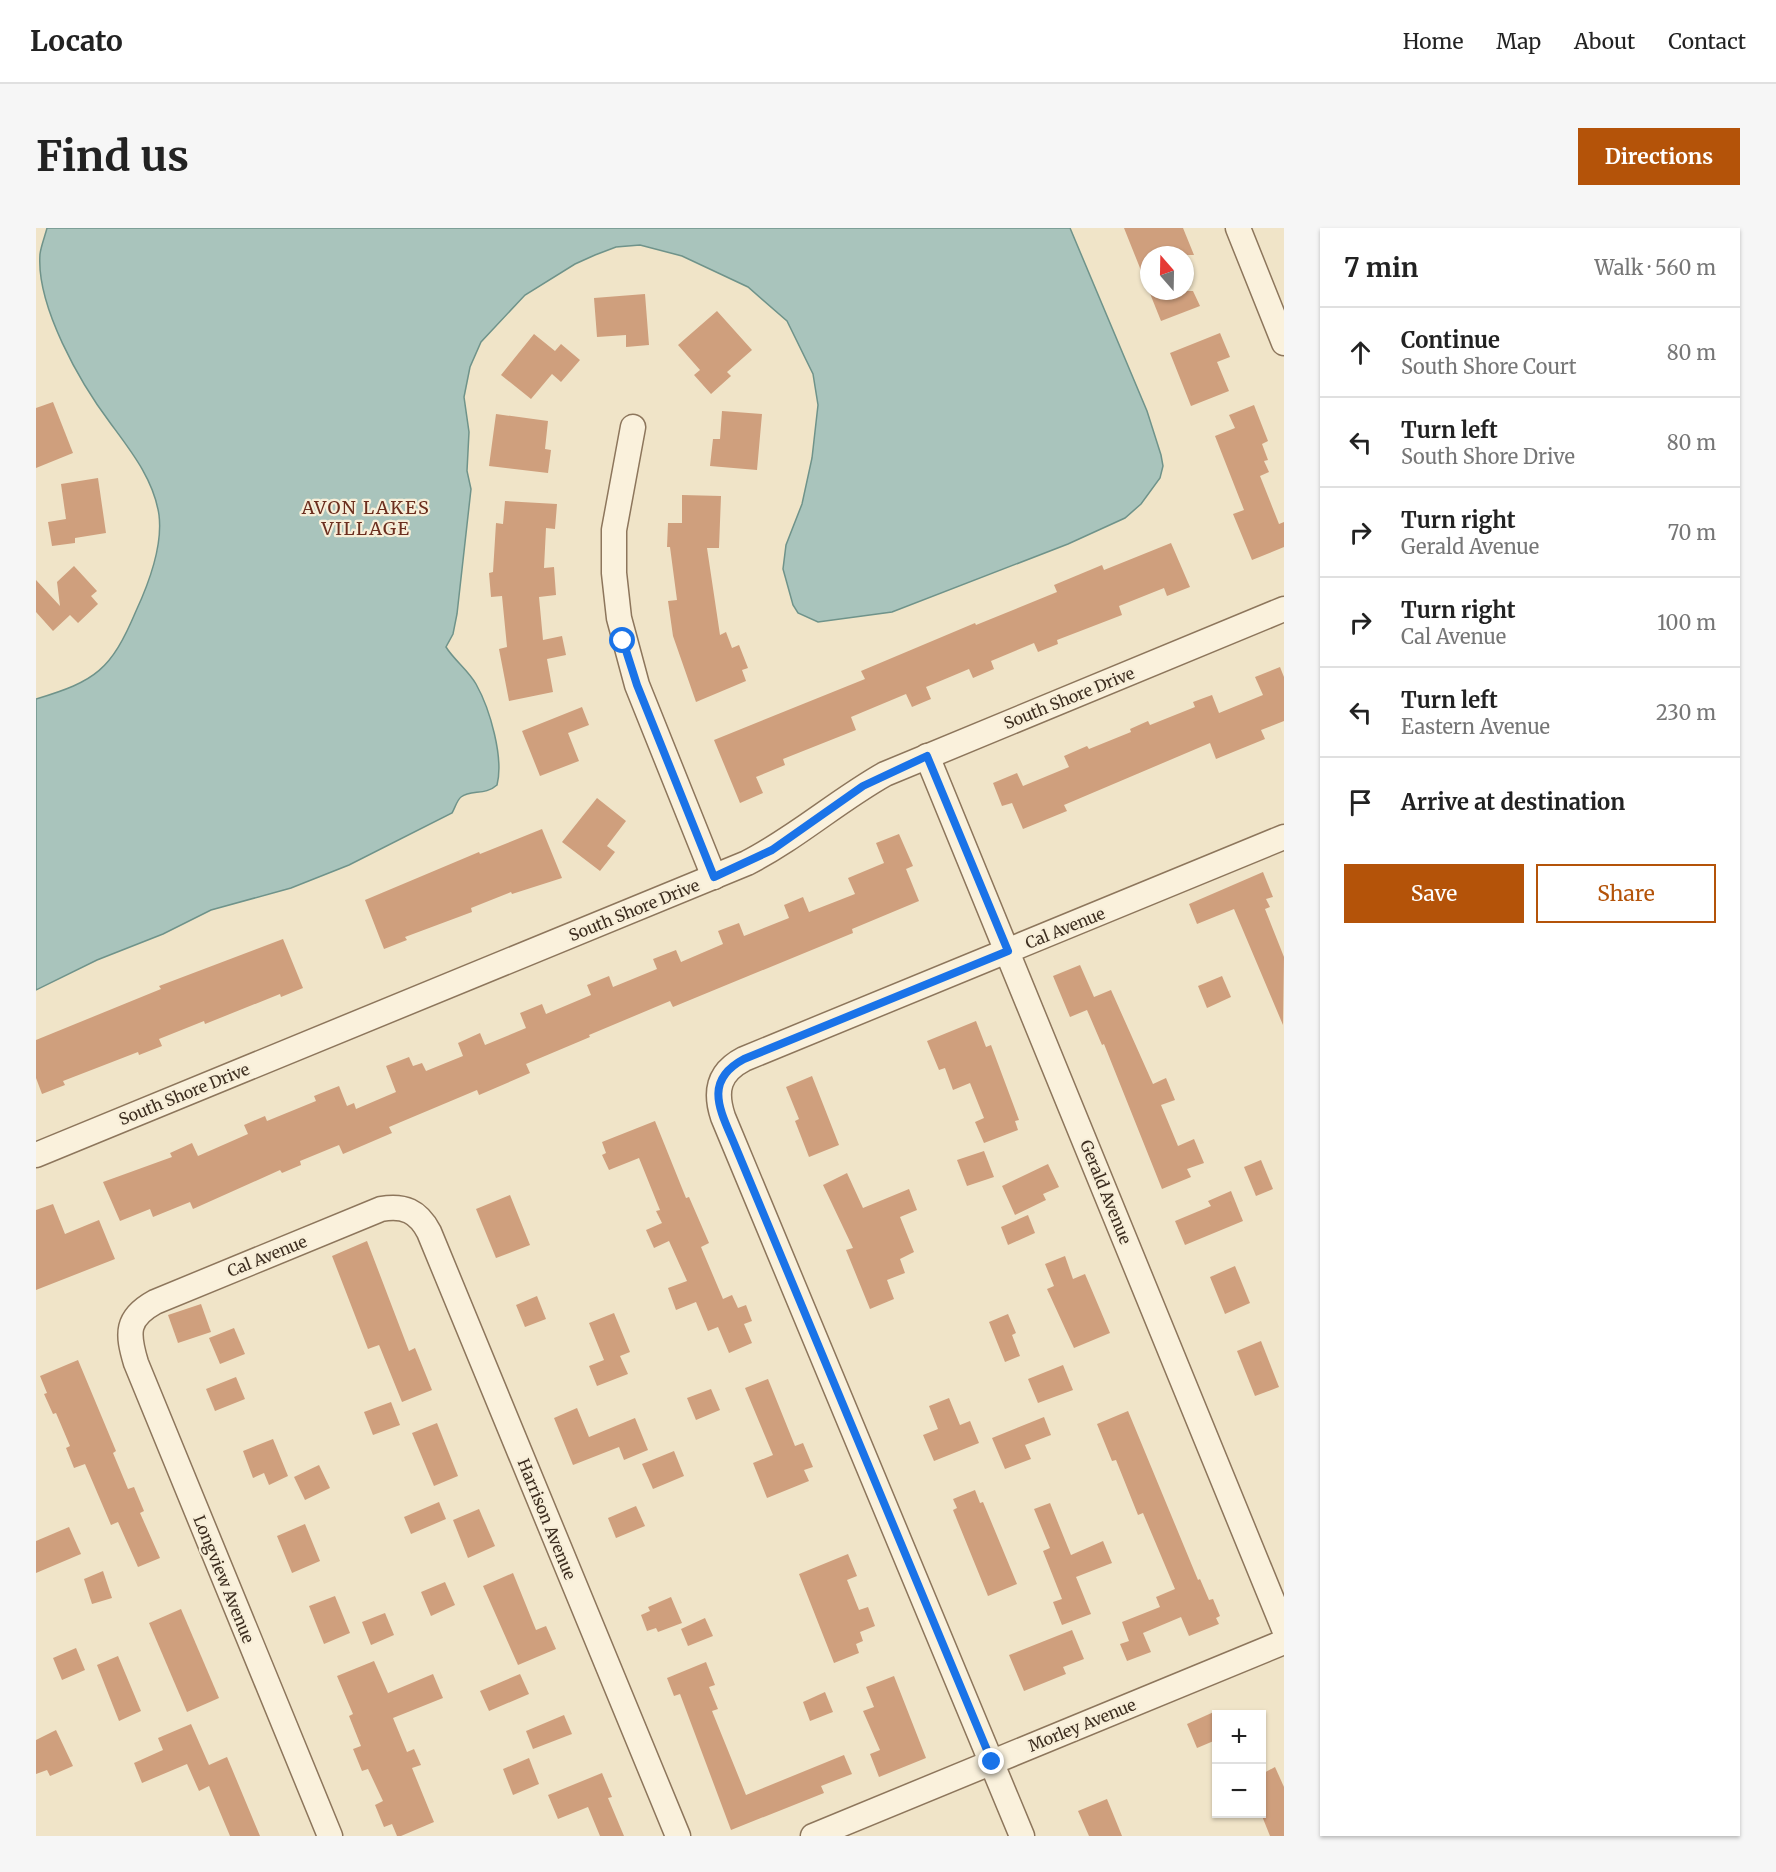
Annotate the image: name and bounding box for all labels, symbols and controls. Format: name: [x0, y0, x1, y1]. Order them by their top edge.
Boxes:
text: Locato: [30, 23, 123, 59]
text: Home: [1403, 28, 1463, 55]
text: Map: [1496, 28, 1541, 55]
text: About: [1574, 28, 1635, 55]
text: Contact: [1668, 28, 1746, 55]
button: Directions: [1578, 128, 1740, 185]
text: Find us: [36, 130, 189, 182]
north arrow: [1140, 246, 1194, 300]
text: 7 min: [1344, 251, 1418, 284]
text: Walk · 560 m: [1595, 255, 1716, 280]
text: Continue: [1401, 326, 1500, 354]
icon: ahead: [1344, 336, 1377, 369]
text: 80 m: [1667, 340, 1716, 365]
text: South Shore Court: [1401, 354, 1577, 379]
text: Turn left: [1401, 416, 1498, 444]
icon: left: [1344, 426, 1377, 459]
text: 80 m: [1667, 430, 1716, 455]
text: South Shore Drive: [1401, 444, 1575, 469]
district label: AVON LAKES VILLAGE: [301, 496, 430, 540]
text: Turn right: [1401, 506, 1515, 534]
icon: right: [1344, 516, 1377, 549]
text: 70 m: [1668, 520, 1716, 545]
text: Gerald Avenue: [1401, 534, 1539, 559]
text: Turn right: [1401, 596, 1515, 624]
icon: right: [1344, 606, 1377, 639]
text: 100 m: [1657, 610, 1716, 635]
text: Cal Avenue: [1401, 624, 1506, 649]
route start: [609, 627, 635, 653]
street label: South Shore Drive: [1001, 663, 1137, 733]
text: Turn left: [1401, 686, 1498, 714]
icon: left: [1344, 696, 1377, 729]
text: 230 m: [1656, 700, 1716, 725]
text: Eastern Avenue: [1401, 714, 1550, 739]
icon: arrive: [1344, 786, 1377, 819]
text: Arrive at destination: [1401, 788, 1625, 816]
button: Save: [1344, 864, 1524, 923]
button: Share: [1536, 864, 1716, 923]
street label: South Shore Drive: [566, 875, 702, 945]
street label: Cal Avenue: [1022, 903, 1108, 953]
street label: South Shore Drive: [116, 1059, 252, 1129]
street label: Gerald Avenue: [1076, 1137, 1136, 1247]
street label: Cal Avenue: [224, 1231, 310, 1281]
street label: Harrison Avenue: [514, 1456, 580, 1582]
street label: Longview Avenue: [189, 1512, 259, 1646]
street label: Morley Avenue: [1025, 1694, 1139, 1756]
map controls: [1212, 1710, 1266, 1818]
button: +: [1212, 1710, 1266, 1764]
route end: [978, 1748, 1004, 1774]
button: −: [1212, 1764, 1266, 1818]

